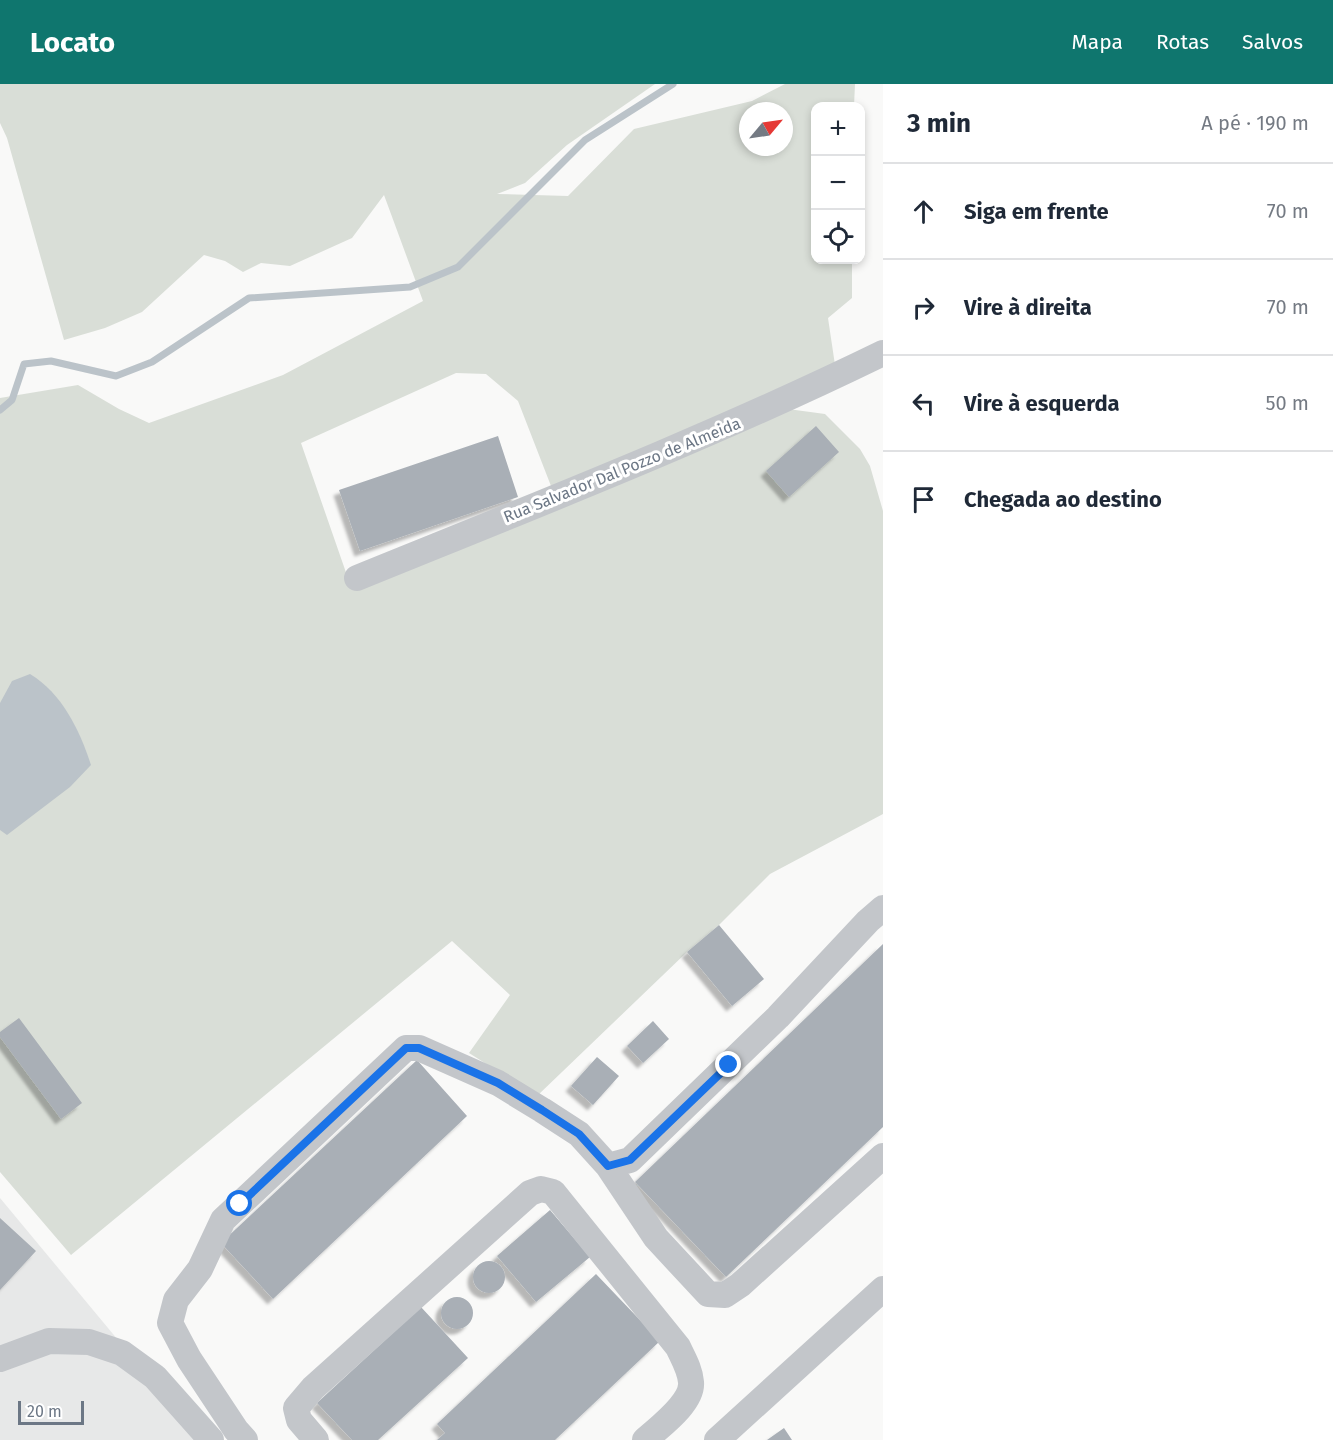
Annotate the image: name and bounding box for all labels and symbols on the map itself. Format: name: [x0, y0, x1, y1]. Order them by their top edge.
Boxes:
north arrow: [739, 102, 793, 156]
street label: Rua Salvador Dal Pozzo de Almeida: [501, 414, 743, 526]
route end: [715, 1051, 741, 1077]
route start: [226, 1190, 252, 1216]
scale bar: [18, 1398, 84, 1426]

